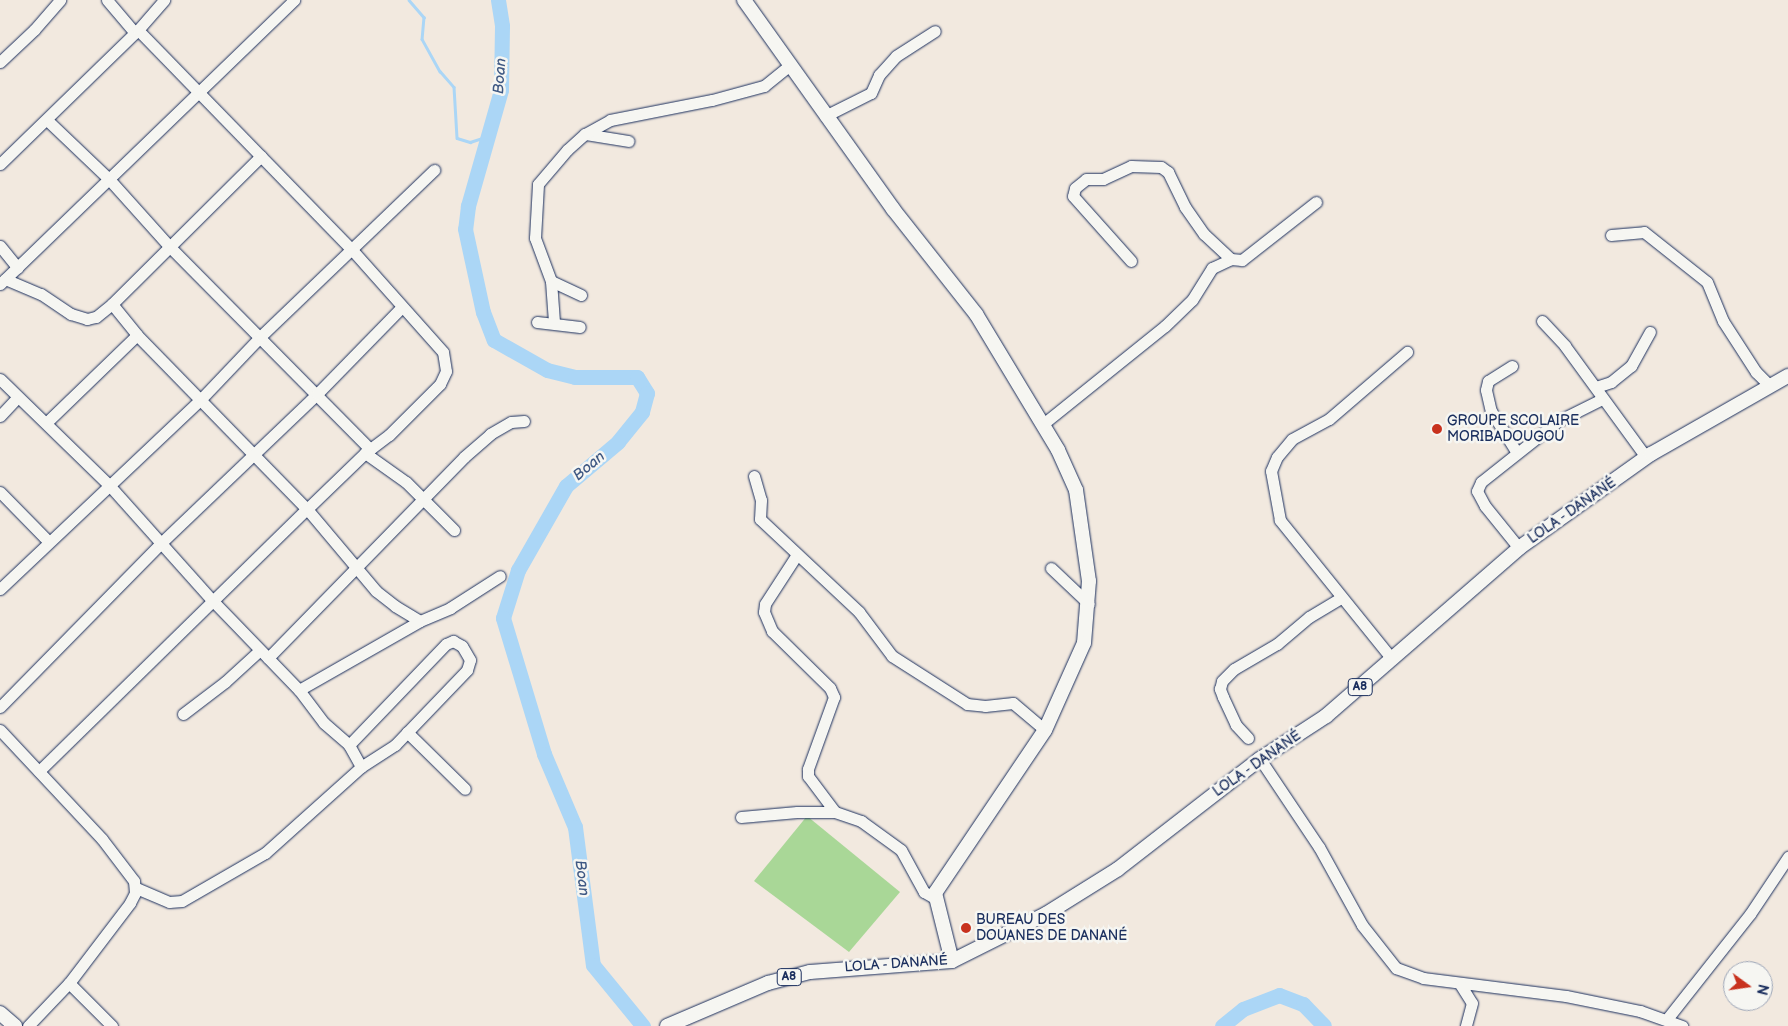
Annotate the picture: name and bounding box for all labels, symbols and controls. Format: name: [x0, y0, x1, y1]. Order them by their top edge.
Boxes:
water label: Boan: [490, 57, 510, 95]
place label: GROUPE SCOLAIRE MORIBADOUGOU: [1447, 413, 1579, 446]
marker: GROUPE SCOLAIRE MORIBADOUGOU: [1431, 423, 1443, 435]
water label: Boan: [569, 448, 609, 484]
street label: LOLA - DANANÉ: [1524, 474, 1620, 548]
road number: A8: [1348, 678, 1372, 696]
street label: LOLA - DANANÉ: [1209, 727, 1305, 801]
water label: Boan: [571, 859, 593, 897]
place label: BUREAU DES DOUANES DE DANANÉ: [976, 912, 1127, 944]
marker: BUREAU DES DOUANES DE DANANÉ: [960, 922, 972, 934]
street label: LOLA - DANANÉ: [843, 952, 949, 976]
north arrow: [1723, 961, 1773, 1011]
road number: A8: [776, 968, 802, 986]
text: N: [1753, 982, 1772, 997]

